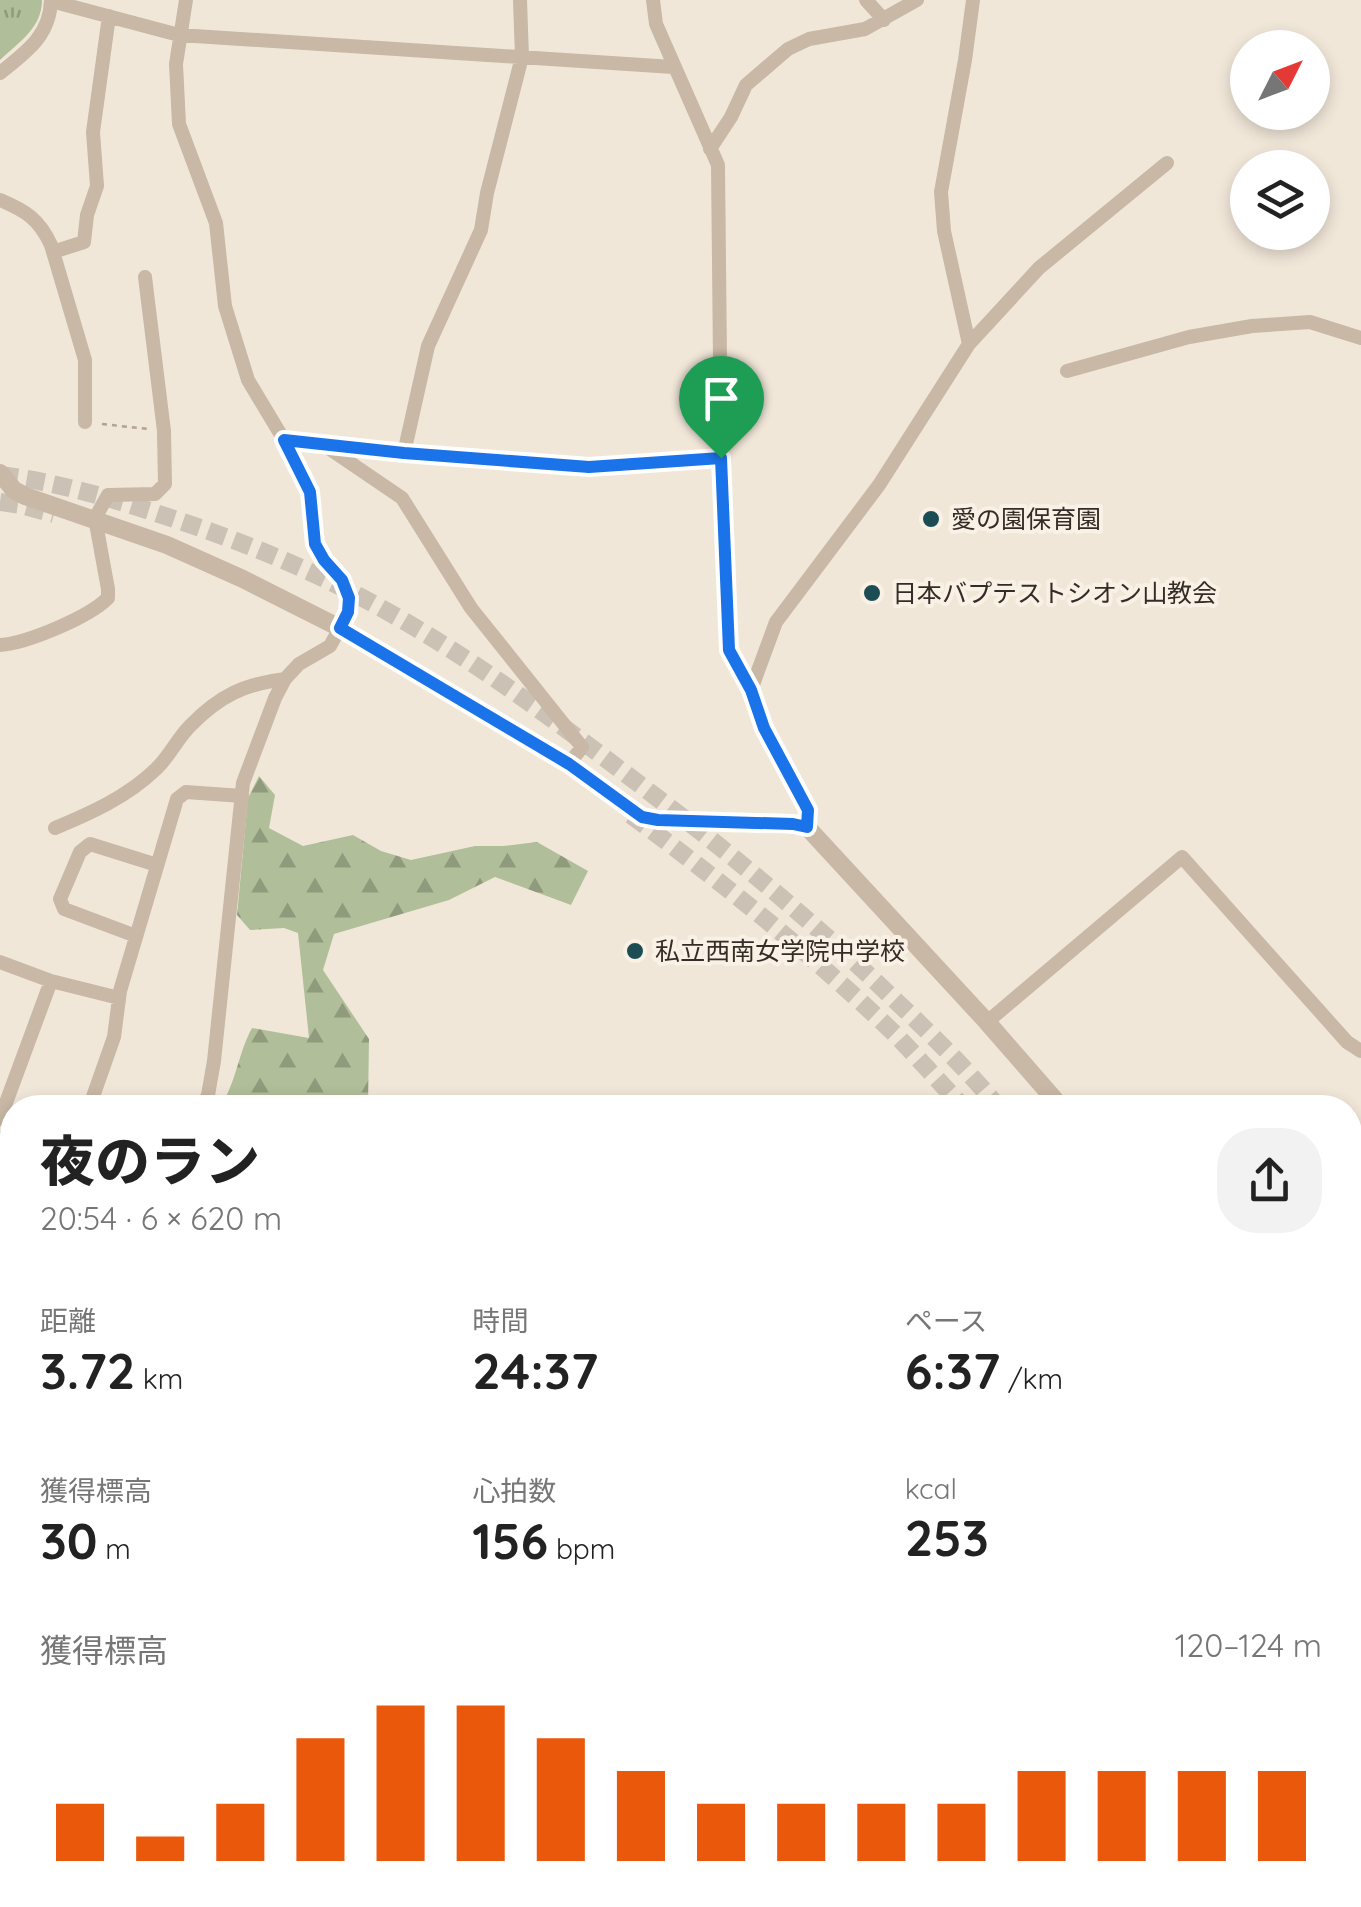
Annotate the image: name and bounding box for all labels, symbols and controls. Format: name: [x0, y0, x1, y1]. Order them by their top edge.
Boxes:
north arrow: [1230, 30, 1330, 130]
map controls: [1230, 30, 1330, 250]
button: layers: [1230, 150, 1330, 250]
pin: [679, 356, 764, 459]
icon: arrive: [694, 371, 749, 426]
place label: 愛の園保育園: [951, 503, 1101, 534]
marker: 愛の園保育園: [920, 508, 942, 530]
place label: 日本バプテストシオン山教会: [892, 577, 1217, 608]
marker: 日本バプテストシオン山教会: [861, 582, 883, 604]
place label: 私立西南女学院中学校: [655, 935, 905, 966]
marker: 私立西南女学院中学校: [624, 940, 646, 962]
text: 夜のラン: [40, 1126, 260, 1195]
button: share: [1217, 1128, 1322, 1233]
text: 20:54 · 6 × 620 m: [40, 1198, 282, 1238]
text: 距離: [40, 1303, 96, 1338]
text: 時間: [472, 1303, 528, 1338]
text: ペース: [905, 1303, 987, 1338]
text: 3.72: [40, 1339, 135, 1402]
text: 24:37: [472, 1339, 598, 1402]
text: 6:37: [905, 1339, 1000, 1402]
text: km: [135, 1361, 183, 1396]
text: /km: [1000, 1361, 1063, 1396]
text: kcal: [905, 1471, 957, 1506]
text: 獲得標高: [40, 1473, 152, 1508]
text: 心拍数: [472, 1473, 556, 1508]
text: 253: [905, 1506, 989, 1569]
text: 30: [40, 1509, 98, 1572]
text: 156: [472, 1509, 548, 1572]
text: m: [98, 1531, 131, 1566]
text: bpm: [548, 1531, 615, 1566]
text: 120–124 m: [1175, 1625, 1322, 1665]
text: 獲得標高: [40, 1630, 168, 1670]

